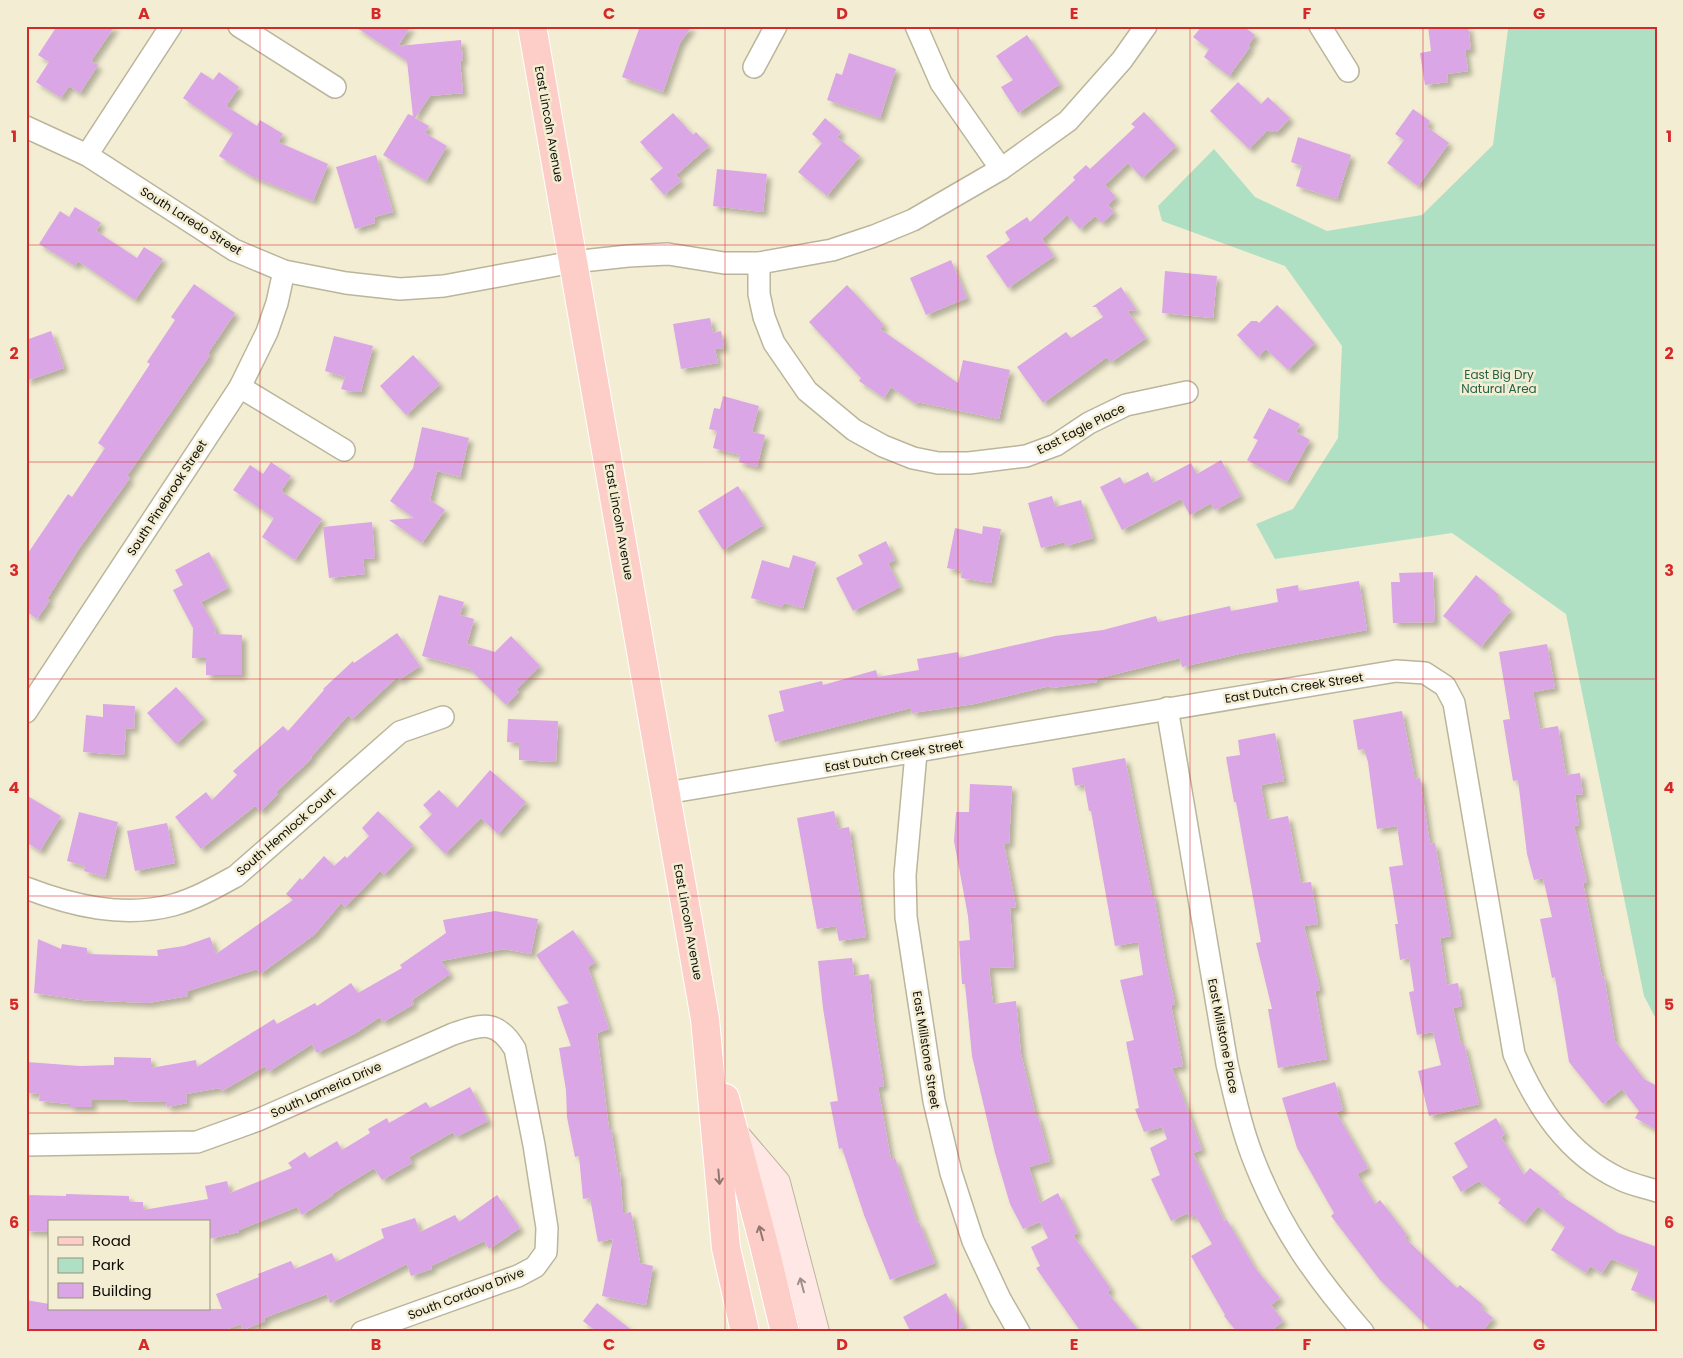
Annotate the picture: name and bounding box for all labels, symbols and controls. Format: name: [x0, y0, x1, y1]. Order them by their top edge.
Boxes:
text: A: [138, 2, 150, 25]
text: B: [371, 2, 381, 25]
text: C: [603, 2, 615, 25]
text: D: [836, 2, 848, 25]
text: E: [1070, 2, 1078, 25]
text: F: [1303, 2, 1312, 25]
text: G: [1533, 2, 1545, 25]
street label: East Lincoln Avenue: [531, 64, 568, 183]
text: 1: [11, 125, 17, 148]
text: 1: [1666, 125, 1672, 148]
street label: South Laredo Street: [137, 182, 245, 259]
text: 2: [9, 342, 19, 365]
text: 2: [1664, 342, 1674, 365]
park label: East Big Dry Natural Area: [1461, 366, 1537, 397]
street label: East Eagle Place: [1034, 399, 1128, 458]
street label: South Pinebrook Street: [123, 436, 211, 559]
street label: East Lincoln Avenue: [601, 462, 638, 581]
text: 3: [9, 559, 19, 582]
text: 3: [1664, 559, 1674, 582]
street label: East Dutch Creek Street: [1223, 668, 1364, 707]
street label: East Dutch Creek Street: [824, 735, 964, 776]
text: 4: [9, 776, 20, 799]
text: 4: [1664, 776, 1675, 799]
street label: South Hemlock Court: [232, 784, 339, 880]
street label: East Lincoln Avenue: [670, 862, 707, 981]
street label: East Millstone Place: [1204, 977, 1243, 1095]
street label: East Millstone Street: [909, 990, 944, 1110]
text: 5: [9, 993, 19, 1016]
text: 5: [1664, 993, 1674, 1016]
street label: South Lameria Drive: [268, 1057, 384, 1122]
one-way arrow: [714, 1169, 724, 1185]
text: 6: [9, 1211, 19, 1234]
text: 6: [1664, 1211, 1674, 1234]
legend: [48, 1220, 210, 1310]
one-way arrow: [756, 1226, 765, 1242]
text: Road: [92, 1230, 131, 1251]
text: Park: [92, 1254, 124, 1275]
street label: South Cordova Drive: [405, 1264, 526, 1324]
one-way arrow: [797, 1277, 807, 1293]
text: Building: [92, 1280, 152, 1301]
text: A: [138, 1333, 150, 1356]
text: B: [371, 1333, 381, 1356]
text: C: [603, 1333, 615, 1356]
text: D: [836, 1333, 848, 1356]
text: E: [1070, 1333, 1078, 1356]
text: F: [1303, 1333, 1312, 1356]
text: G: [1533, 1333, 1545, 1356]

